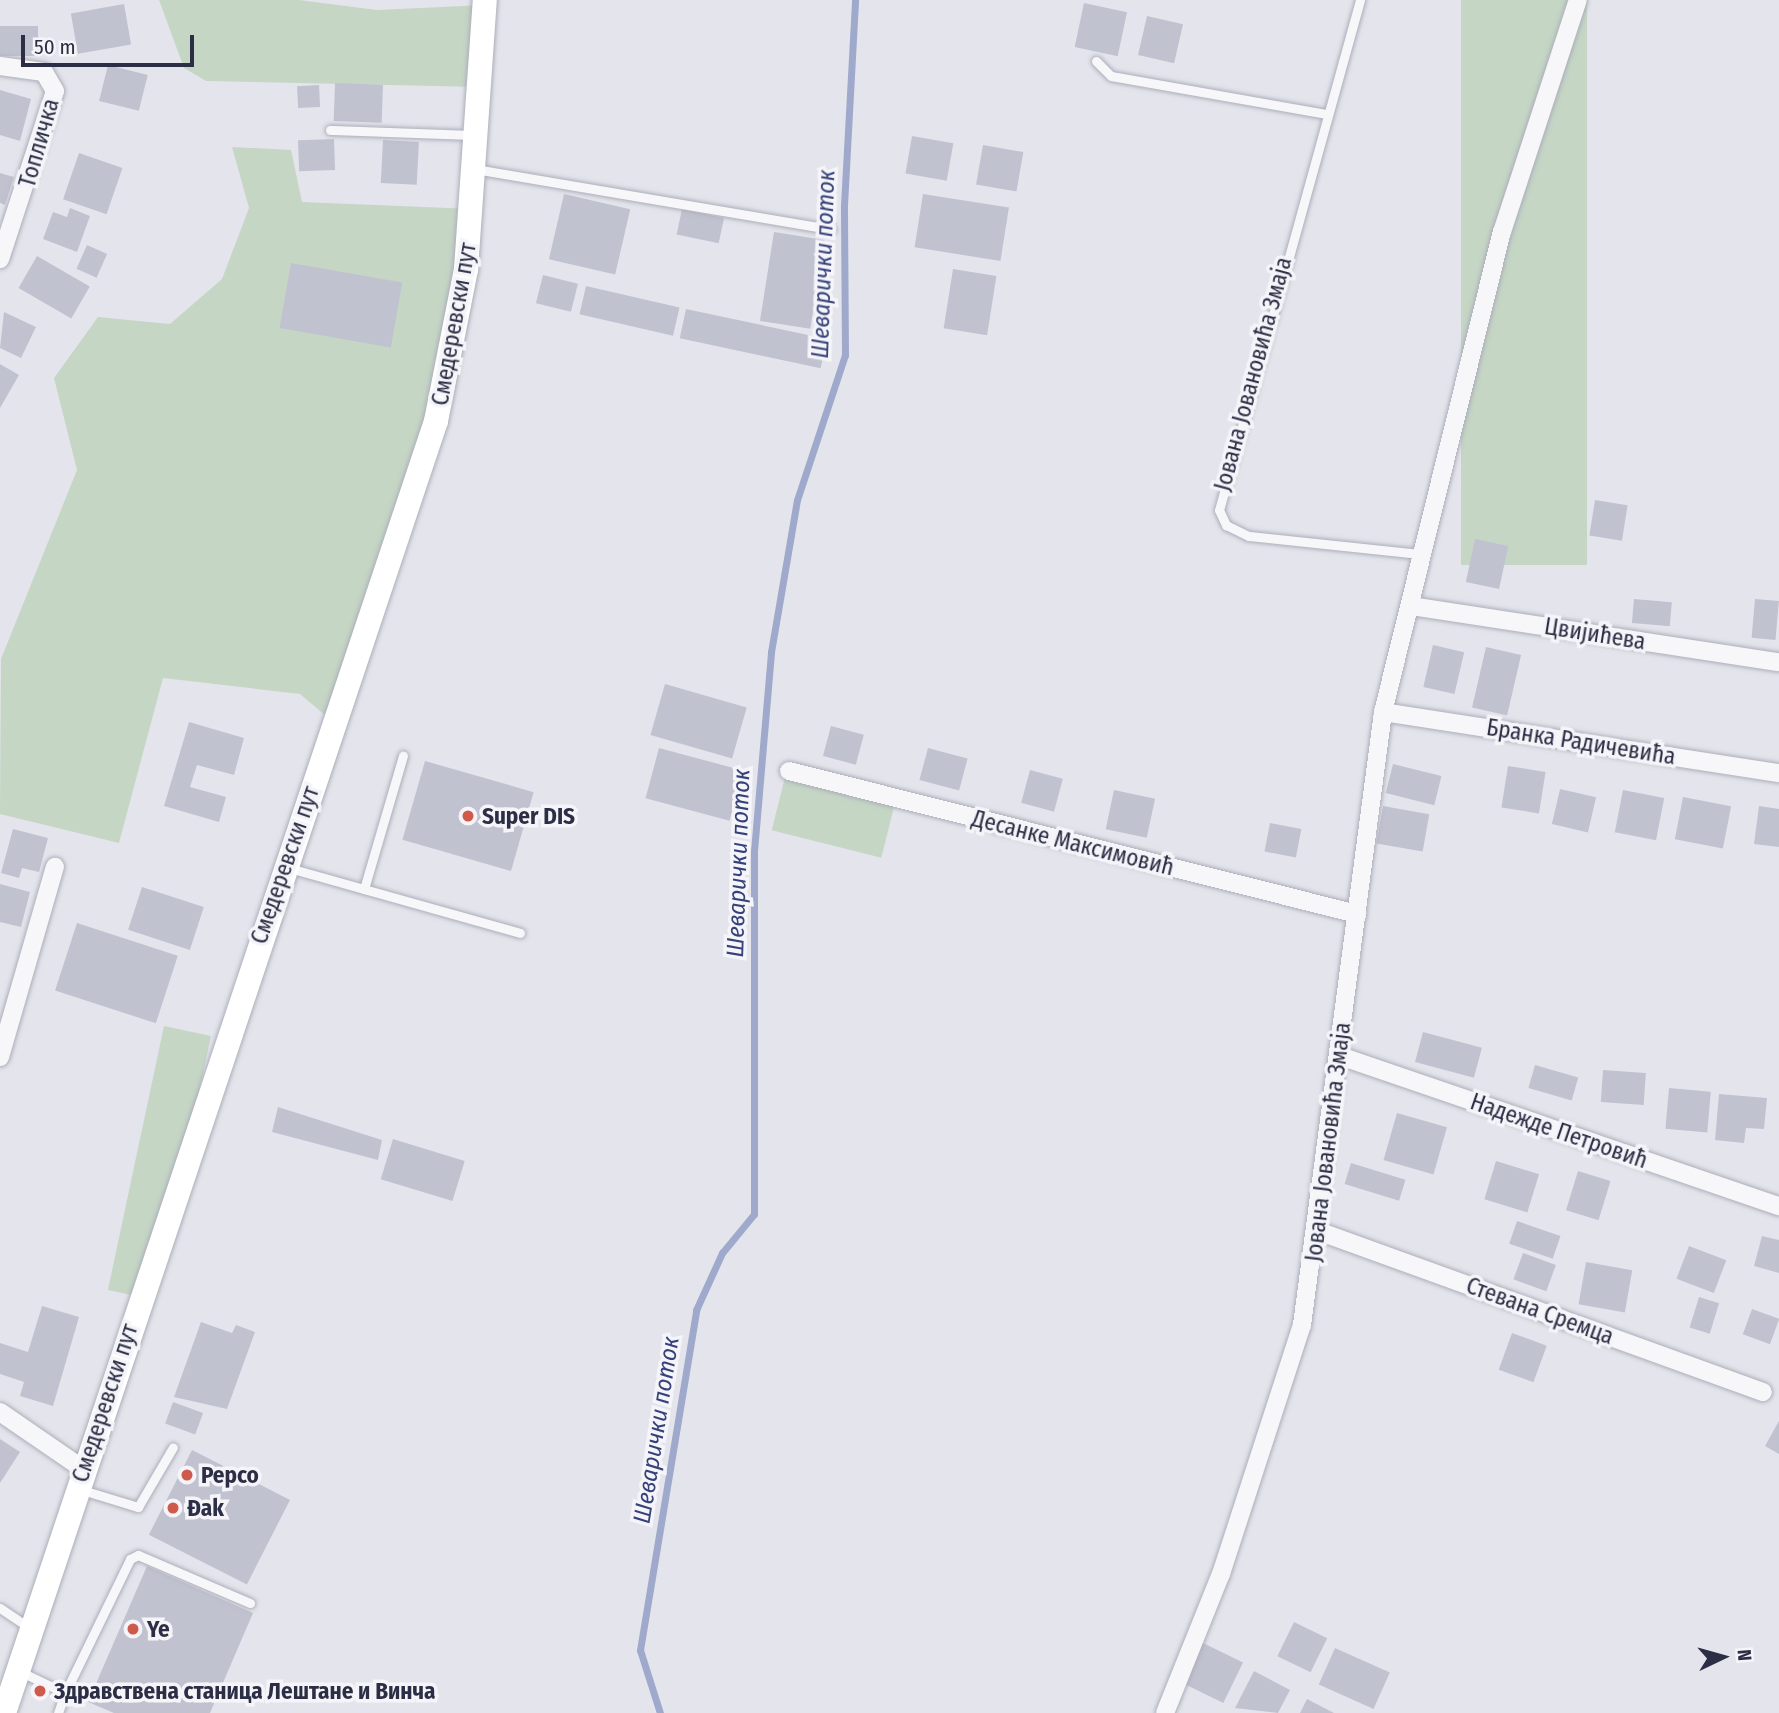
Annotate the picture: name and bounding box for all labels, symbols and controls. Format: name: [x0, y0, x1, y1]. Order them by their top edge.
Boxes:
scale bar: [24, 21, 198, 65]
text: 50 m: [34, 34, 76, 60]
street label: Топличка: [13, 95, 65, 191]
water label: Шеварички поток: [806, 169, 842, 359]
street label: Смедеревски пут: [426, 240, 482, 408]
street label: Јована Јовановића Змаја: [1208, 254, 1298, 494]
street label: Цвијићева: [1542, 612, 1648, 656]
street label: Бранка Радичевића: [1485, 713, 1677, 771]
water label: Шеварички поток: [721, 768, 757, 958]
street label: Смедеревски пут: [245, 783, 325, 947]
place label: Super DIS: [482, 802, 575, 830]
street label: Десанке Максимовић: [969, 805, 1177, 881]
marker: Super DIS: [460, 808, 476, 824]
street label: Јована Јовановића Змаја: [1300, 1021, 1356, 1263]
street label: Надежде Петровић: [1467, 1088, 1651, 1174]
street label: Стевана Сремца: [1463, 1272, 1617, 1350]
street label: Смедеревски пут: [66, 1320, 144, 1486]
water label: Шеварички поток: [628, 1334, 686, 1526]
place label: Pepco: [201, 1461, 259, 1489]
marker: Pepco: [179, 1467, 195, 1483]
place label: Đak: [187, 1494, 224, 1522]
marker: Đak: [165, 1500, 181, 1516]
place label: Ye: [147, 1615, 170, 1643]
marker: Ye: [125, 1621, 141, 1637]
north arrow: [1688, 1622, 1758, 1692]
text: N: [1732, 1648, 1756, 1662]
place label: Здравствена станица Лештане и Винча: [54, 1677, 436, 1705]
marker: Здравствена станица Лештане и Винча: [32, 1683, 48, 1699]

